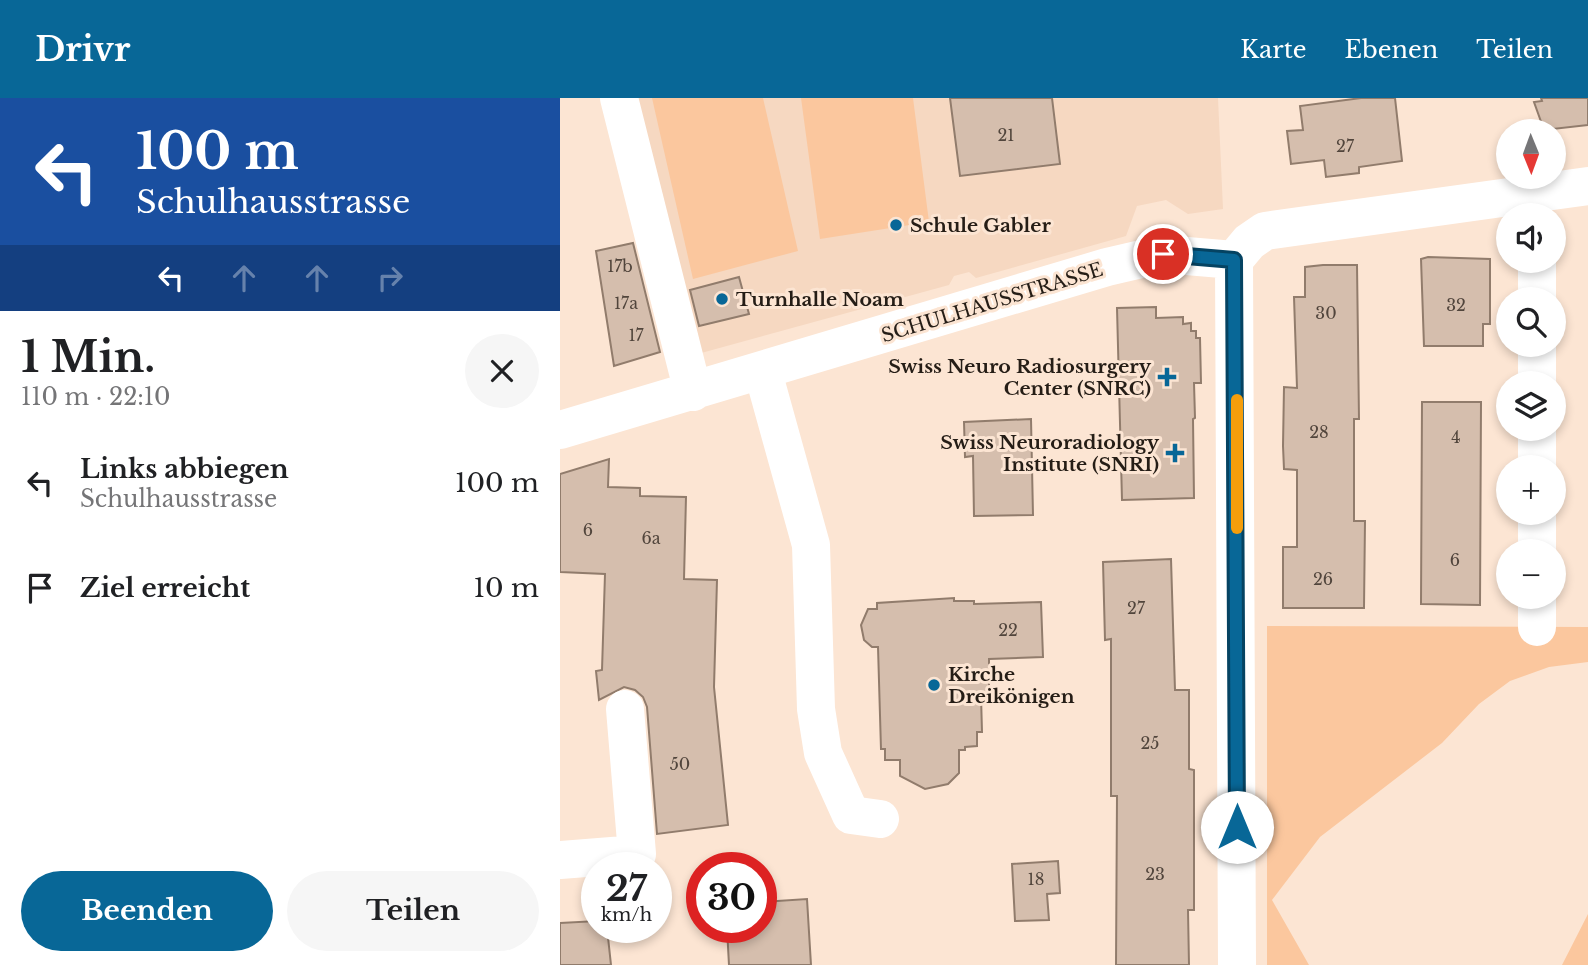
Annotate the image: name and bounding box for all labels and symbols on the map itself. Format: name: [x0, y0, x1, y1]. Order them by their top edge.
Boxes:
north arrow: [1496, 119, 1566, 189]
house number: 21: [998, 125, 1015, 145]
house number: 27: [1336, 136, 1355, 156]
place label: Schule Gabler: [910, 214, 1051, 237]
marker: Schule Gabler: [888, 217, 904, 233]
pin: [1133, 224, 1193, 284]
house number: 17b: [607, 256, 633, 276]
street label: SCHULHAUSSTRASSE: [879, 258, 1106, 347]
place label: Turnhalle Noam: [736, 288, 904, 311]
marker: Turnhalle Noam: [714, 291, 730, 307]
house number: 17a: [614, 293, 638, 313]
house number: 32: [1446, 295, 1466, 315]
house number: 30: [1315, 303, 1337, 323]
house number: 17: [628, 325, 645, 345]
place label: Swiss Neuro Radiosurgery Center (SNRC): [888, 355, 1152, 400]
marker: Swiss Neuro Radiosurgery Center (SNRC): [1157, 367, 1177, 387]
house number: 28: [1309, 422, 1329, 442]
house number: 4: [1451, 427, 1461, 447]
place label: Swiss Neuroradiology Institute (SNRI): [940, 431, 1160, 476]
marker: Swiss Neuroradiology Institute (SNRI): [1165, 443, 1185, 463]
house number: 6: [583, 520, 593, 540]
house number: 6a: [641, 528, 661, 548]
house number: 6: [1450, 550, 1460, 570]
house number: 26: [1313, 569, 1333, 589]
house number: 27: [1127, 598, 1146, 618]
house number: 22: [998, 620, 1018, 640]
place label: Kirche Dreikönigen: [948, 663, 1075, 708]
marker: Kirche Dreikönigen: [926, 677, 942, 693]
house number: 25: [1141, 733, 1159, 753]
house number: 50: [670, 754, 690, 774]
position arrow: [1200, 790, 1274, 864]
speed limit sign: 30: [686, 852, 777, 943]
house number: 23: [1145, 864, 1165, 884]
house number: 18: [1028, 869, 1044, 889]

